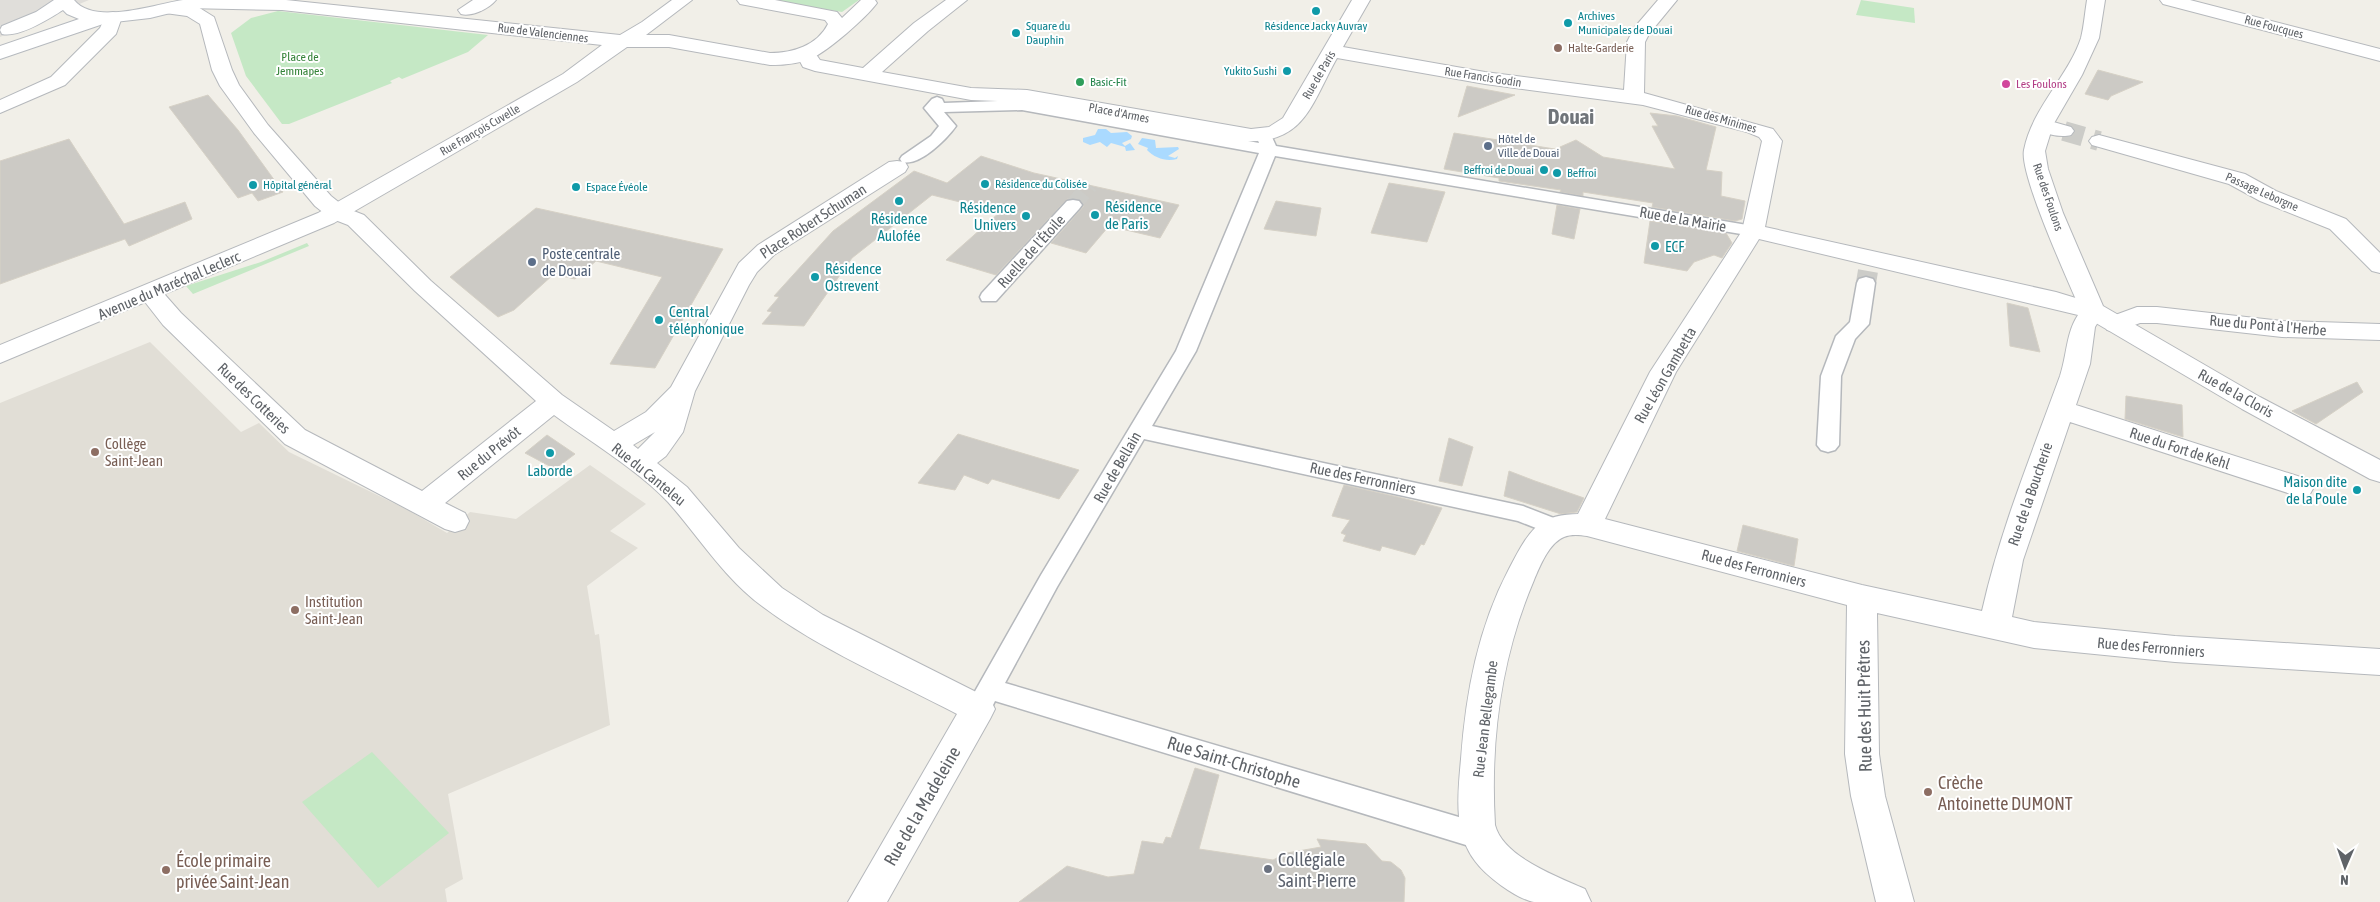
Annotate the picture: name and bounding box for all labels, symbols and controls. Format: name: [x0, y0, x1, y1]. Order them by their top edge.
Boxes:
marker: Résidence Jacky Auvray: [1310, 5, 1322, 17]
place label: Archives Municipales de Douai: [1578, 9, 1673, 37]
street label: Rue Foucques: [2243, 12, 2305, 42]
marker: Archives Municipales de Douai: [1562, 17, 1574, 29]
place label: Square du Dauphin: [1026, 19, 1070, 47]
place label: Résidence Jacky Auvray: [1264, 19, 1368, 33]
street label: Rue de Valenciennes: [497, 21, 589, 45]
marker: Square du Dauphin: [1010, 27, 1022, 39]
place label: Halte-Garderie: [1568, 41, 1634, 55]
marker: Halte-Garderie: [1552, 42, 1564, 54]
street label: Rue de Paris: [1300, 48, 1338, 102]
park label: Place de Jemmapes: [276, 50, 324, 78]
place label: Yukito Sushi: [1224, 64, 1277, 78]
street label: Rue Francis Godin: [1444, 64, 1522, 90]
marker: Yukito Sushi: [1281, 65, 1293, 77]
place label: Basic-Fit: [1090, 75, 1127, 89]
marker: Basic-Fit: [1074, 76, 1086, 88]
place label: Les Foulons: [2016, 77, 2067, 91]
marker: Les Foulons: [2000, 78, 2012, 90]
street label: Place d'Armes: [1087, 100, 1151, 126]
street label: Rue François Cuvelle: [438, 101, 522, 159]
street label: Rue des Minimes: [1684, 102, 1758, 136]
district label: Douai: [1548, 104, 1594, 128]
place label: Hôtel de Ville de Douai: [1498, 132, 1559, 160]
marker: Hôtel de Ville de Douai: [1482, 140, 1494, 152]
street label: Rue des Foulons: [2030, 161, 2066, 233]
place label: Beffroi de Douai: [1463, 163, 1534, 177]
marker: Beffroi de Douai: [1538, 164, 1550, 176]
place label: Beffroi: [1567, 166, 1597, 180]
marker: Beffroi: [1551, 167, 1563, 179]
street label: Passage Leborgne: [2223, 170, 2301, 214]
place label: Résidence du Colisée: [995, 177, 1087, 191]
place label: Hôpital général: [263, 178, 332, 192]
marker: Résidence du Colisée: [979, 178, 991, 190]
marker: Hôpital général: [247, 179, 259, 191]
place label: Espace Évéole: [586, 180, 648, 194]
street label: Place Robert Schuman: [757, 180, 869, 262]
marker: Espace Évéole: [570, 181, 582, 193]
marker: Résidence Aulofée: [893, 195, 905, 207]
place label: Résidence de Paris: [1105, 198, 1162, 232]
place label: Résidence Univers: [959, 199, 1016, 233]
street label: Rue de la Mairie: [1638, 203, 1728, 235]
marker: Résidence de Paris: [1089, 209, 1101, 221]
place label: Résidence Aulofée: [871, 210, 927, 244]
marker: Résidence Univers: [1020, 210, 1032, 222]
street label: Ruelle de l'Étoile: [994, 211, 1068, 291]
place label: ECF: [1665, 238, 1684, 255]
marker: ECF: [1649, 240, 1661, 252]
place label: Poste centrale de Douai: [542, 245, 620, 279]
street label: Avenue du Maréchal Leclerc: [95, 247, 243, 323]
marker: Poste centrale de Douai: [526, 256, 538, 268]
place label: Résidence Ostrevent: [825, 260, 882, 294]
marker: Résidence Ostrevent: [809, 271, 821, 283]
place label: Central téléphonique: [669, 303, 744, 337]
street label: Rue du Pont à l'Herbe: [2209, 311, 2327, 339]
marker: Central téléphonique: [653, 314, 665, 326]
street label: Rue Léon Gambetta: [1631, 324, 1699, 426]
street label: Rue des Cotteries: [214, 359, 294, 437]
street label: Rue de la Cloris: [2195, 365, 2277, 421]
street label: Rue du Prévôt: [454, 423, 524, 483]
street label: Rue du Fort de Kehl: [2128, 424, 2232, 472]
street label: Rue de Bellain: [1090, 428, 1144, 506]
place label: Collège Saint-Jean: [105, 435, 163, 469]
street label: Rue du Canteleu: [609, 439, 689, 509]
street label: Rue de la Boucherie: [2004, 440, 2056, 548]
marker: Collège Saint-Jean: [89, 446, 101, 458]
marker: Laborde: [544, 447, 556, 459]
street label: Rue des Ferronniers: [1308, 458, 1418, 498]
place label: Laborde: [527, 462, 573, 479]
place label: Maison dite de la Poule: [2283, 473, 2347, 507]
marker: Maison dite de la Poule: [2351, 484, 2363, 496]
street label: Rue des Ferronniers: [1700, 546, 1808, 590]
place label: Institution Saint-Jean: [305, 593, 363, 627]
marker: Institution Saint-Jean: [289, 604, 301, 616]
street label: Rue des Ferronniers: [2097, 634, 2205, 660]
street label: Rue des Huit Prêtres: [1852, 640, 1876, 772]
street label: Rue Jean Bellegambe: [1469, 659, 1501, 779]
street label: Rue Saint-Christophe: [1165, 732, 1303, 792]
street label: Rue de la Madeleine: [879, 743, 965, 869]
place label: Crèche Antoinette DUMONT: [1938, 772, 2073, 814]
marker: Crèche Antoinette DUMONT: [1922, 786, 1934, 798]
north arrow: [2320, 842, 2370, 892]
place label: Collégiale Saint-Pierre: [1278, 849, 1356, 891]
place label: École primaire privée Saint-Jean: [176, 850, 289, 892]
marker: Collégiale Saint-Pierre: [1262, 863, 1274, 875]
marker: École primaire privée Saint-Jean: [160, 864, 172, 876]
text: N: [2340, 872, 2349, 888]

